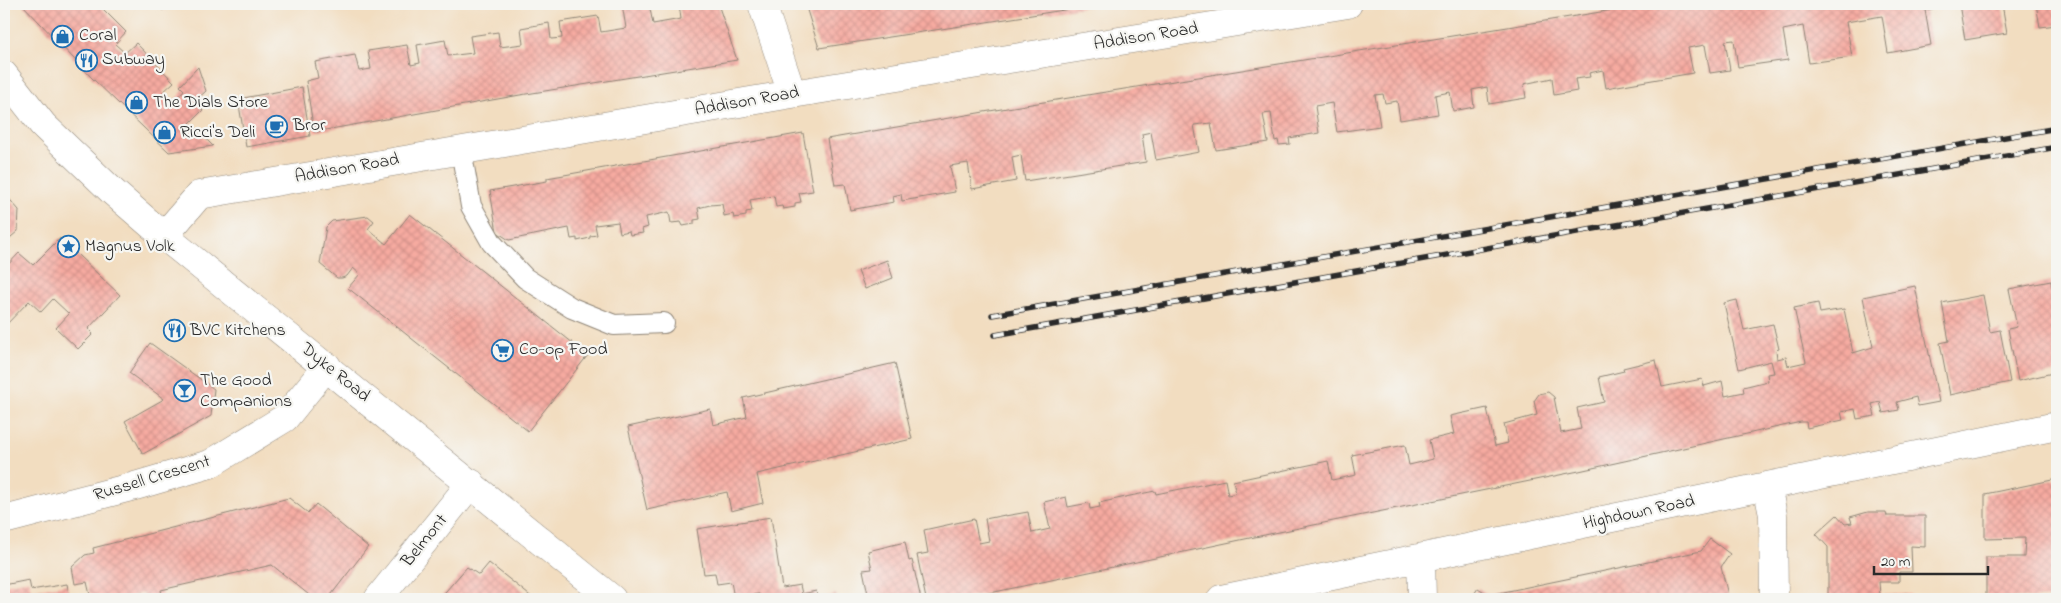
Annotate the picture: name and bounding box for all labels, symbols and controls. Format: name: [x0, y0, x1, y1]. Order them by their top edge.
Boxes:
street label: Addison Road: [1092, 16, 1200, 58]
place label: Coral: [79, 23, 117, 49]
shop icon: Coral: [51, 24, 75, 48]
place label: Subway: [102, 47, 165, 73]
restaurant icon: Subway: [74, 48, 98, 72]
street label: Addison Road: [693, 80, 801, 124]
place label: The Dials Store: [153, 90, 269, 116]
shop icon: The Dials Store: [125, 91, 149, 115]
place label: Bror: [292, 113, 326, 139]
cafe icon: Bror: [265, 114, 289, 138]
place label: Ricci's Deli: [180, 120, 256, 146]
shop icon: Ricci's Deli: [152, 121, 176, 145]
street label: Addison Road: [293, 147, 401, 191]
place label: Magnus Volk: [85, 234, 175, 261]
place icon: Magnus Volk: [57, 235, 81, 259]
place label: BVC Kitchens: [189, 318, 286, 344]
restaurant icon: BVC Kitchens: [162, 319, 186, 343]
street label: Dyke Road: [294, 336, 375, 409]
place label: Co-op Food: [519, 337, 608, 363]
supermarket icon: Co-op Food: [491, 338, 515, 362]
place label: The Good Companions: [200, 368, 292, 415]
bar icon: The Good Companions: [172, 379, 196, 403]
street label: Russell Crescent: [90, 449, 214, 509]
street label: Highdown Road: [1581, 488, 1697, 538]
street label: Belmont: [395, 509, 454, 574]
scale bar: [1874, 543, 1987, 575]
text: 20 m: [1881, 551, 1911, 573]

